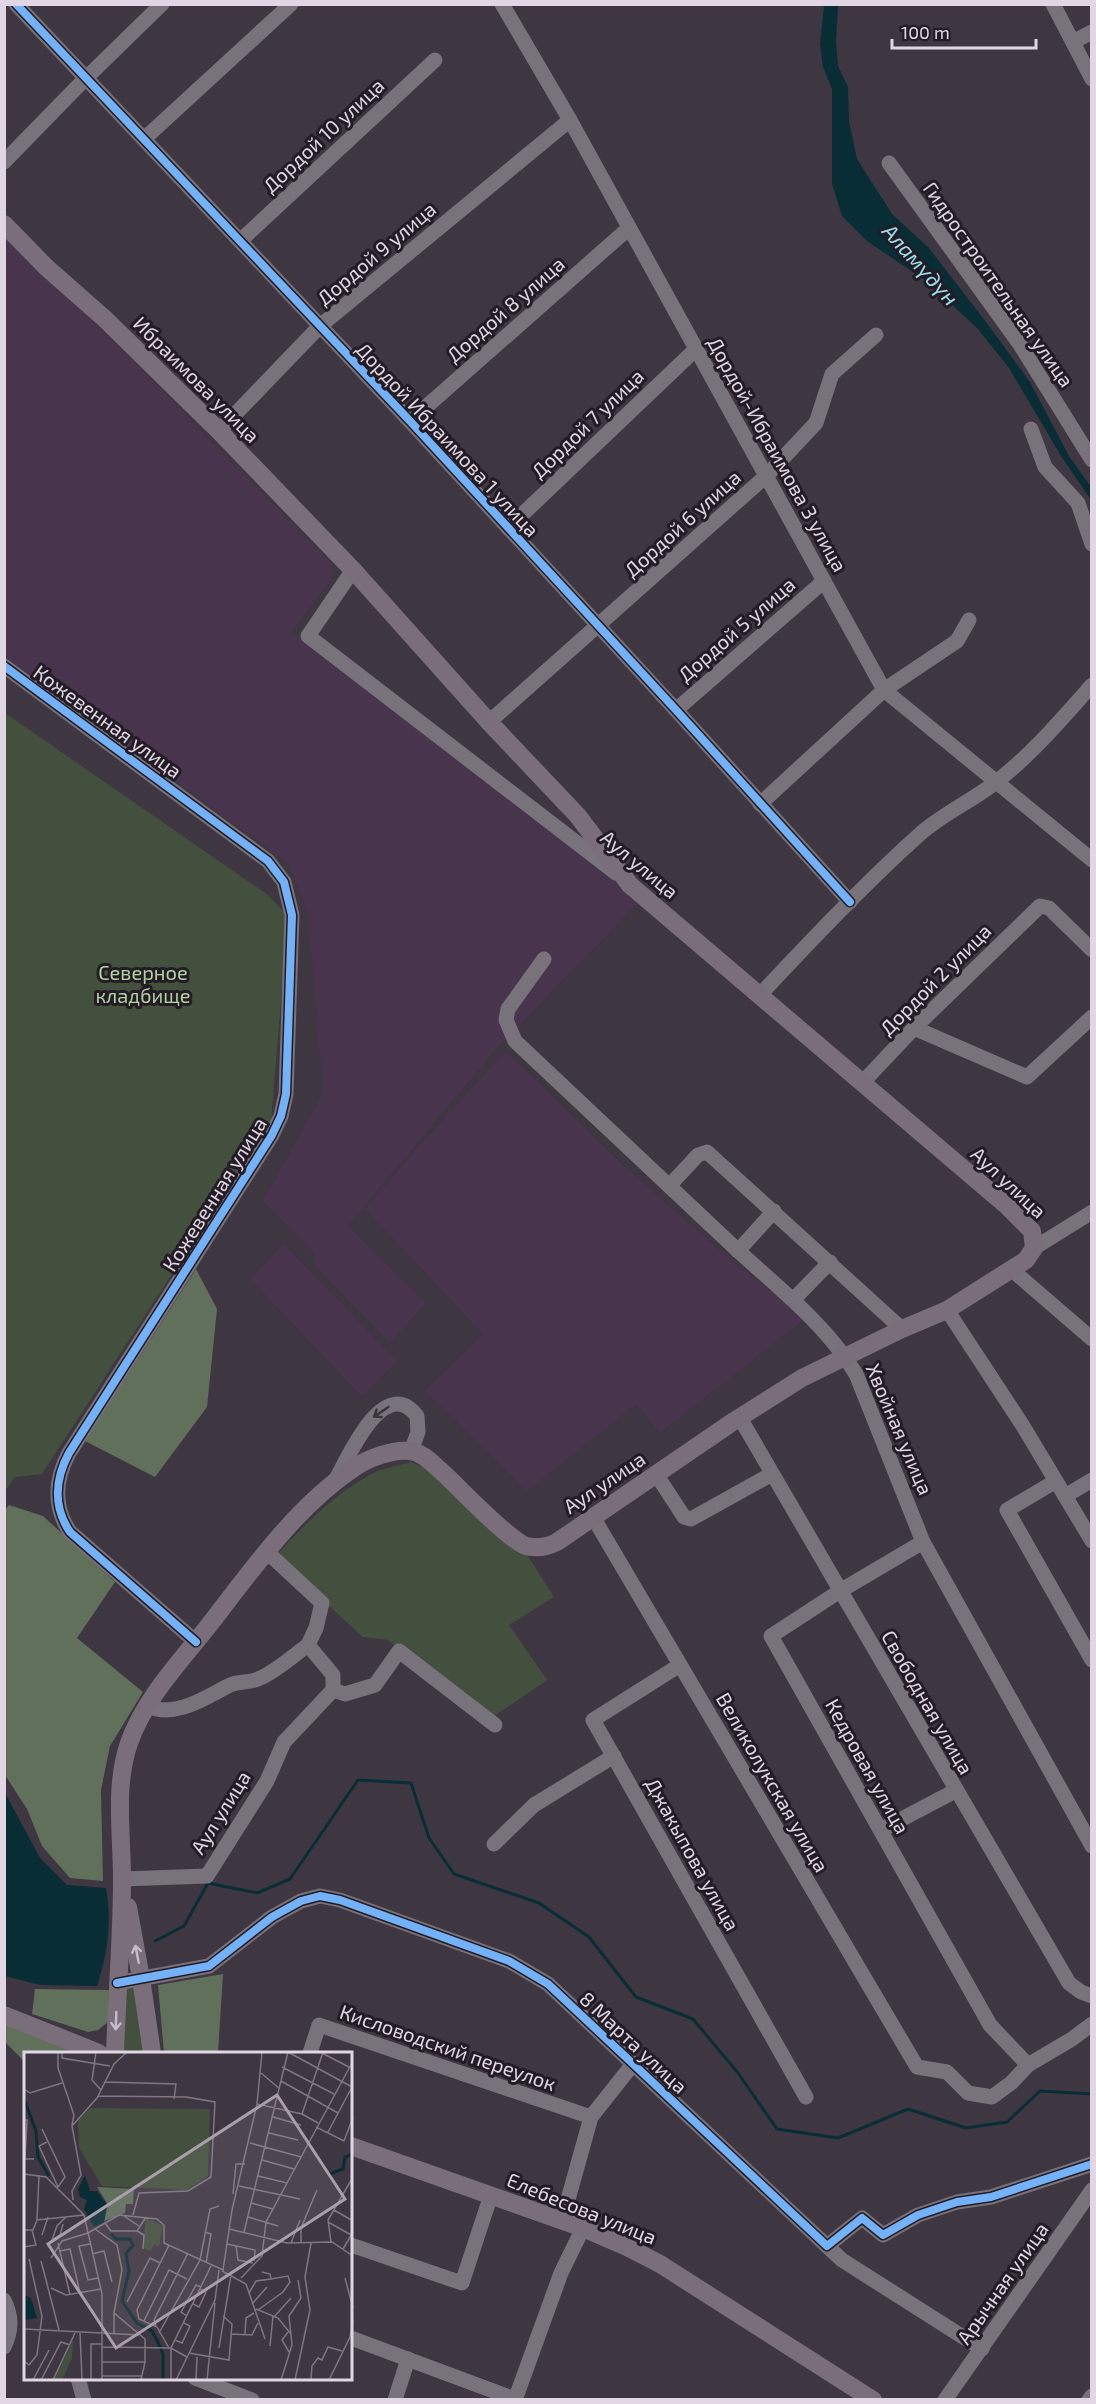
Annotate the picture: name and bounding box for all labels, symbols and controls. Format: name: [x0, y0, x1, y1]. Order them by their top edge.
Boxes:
scale bar: [892, 12, 1036, 50]
text: 100 m: [901, 21, 950, 43]
street label: Дордой 10 улица: [258, 73, 389, 198]
street label: Гидростроительная улица: [918, 177, 1079, 392]
street label: Дордой 9 улица: [312, 196, 441, 311]
water label: Аламүдүн: [877, 217, 964, 310]
street label: Дордой 8 улица: [441, 251, 570, 368]
street label: Ибраимова улица: [128, 311, 265, 448]
street label: Дордой-Ибраимова 3 улица: [702, 332, 853, 576]
street label: Дордой Ибраимова 1 улица: [351, 337, 544, 542]
street label: Дордой 7 улица: [526, 363, 649, 483]
street label: Дордой 6 улица: [619, 465, 746, 582]
street label: Дордой 5 улица: [673, 572, 800, 687]
street label: Кожевенная улица: [29, 659, 187, 784]
street label: Аул улица: [596, 825, 684, 904]
street label: Дордой 2 улица: [874, 918, 996, 1040]
park label: Северное кладбище: [95, 960, 191, 1007]
street label: Кожевенная улица: [157, 1113, 272, 1276]
street label: Аул улица: [966, 1141, 1051, 1223]
street label: Хвойная улица: [861, 1360, 938, 1499]
one-way arrow: [374, 1406, 390, 1418]
street label: Аул улица: [558, 1446, 650, 1519]
street label: Свободная улица: [876, 1626, 979, 1779]
street label: Великолукская улица: [711, 1688, 834, 1877]
street label: Кедровая улица: [820, 1694, 915, 1838]
street label: Аул улица: [185, 1766, 256, 1859]
street label: Джакыпова улица: [640, 1773, 745, 1935]
one-way arrow: [131, 1944, 142, 1964]
street label: 8 Марта улица: [575, 1986, 693, 2099]
street label: Кисловодский переулок: [337, 1999, 559, 2096]
one-way arrow: [110, 2011, 122, 2031]
inset map: [24, 2052, 352, 2380]
street label: Елебесова улица: [503, 2167, 660, 2250]
street label: Арычная улица: [951, 2218, 1054, 2349]

